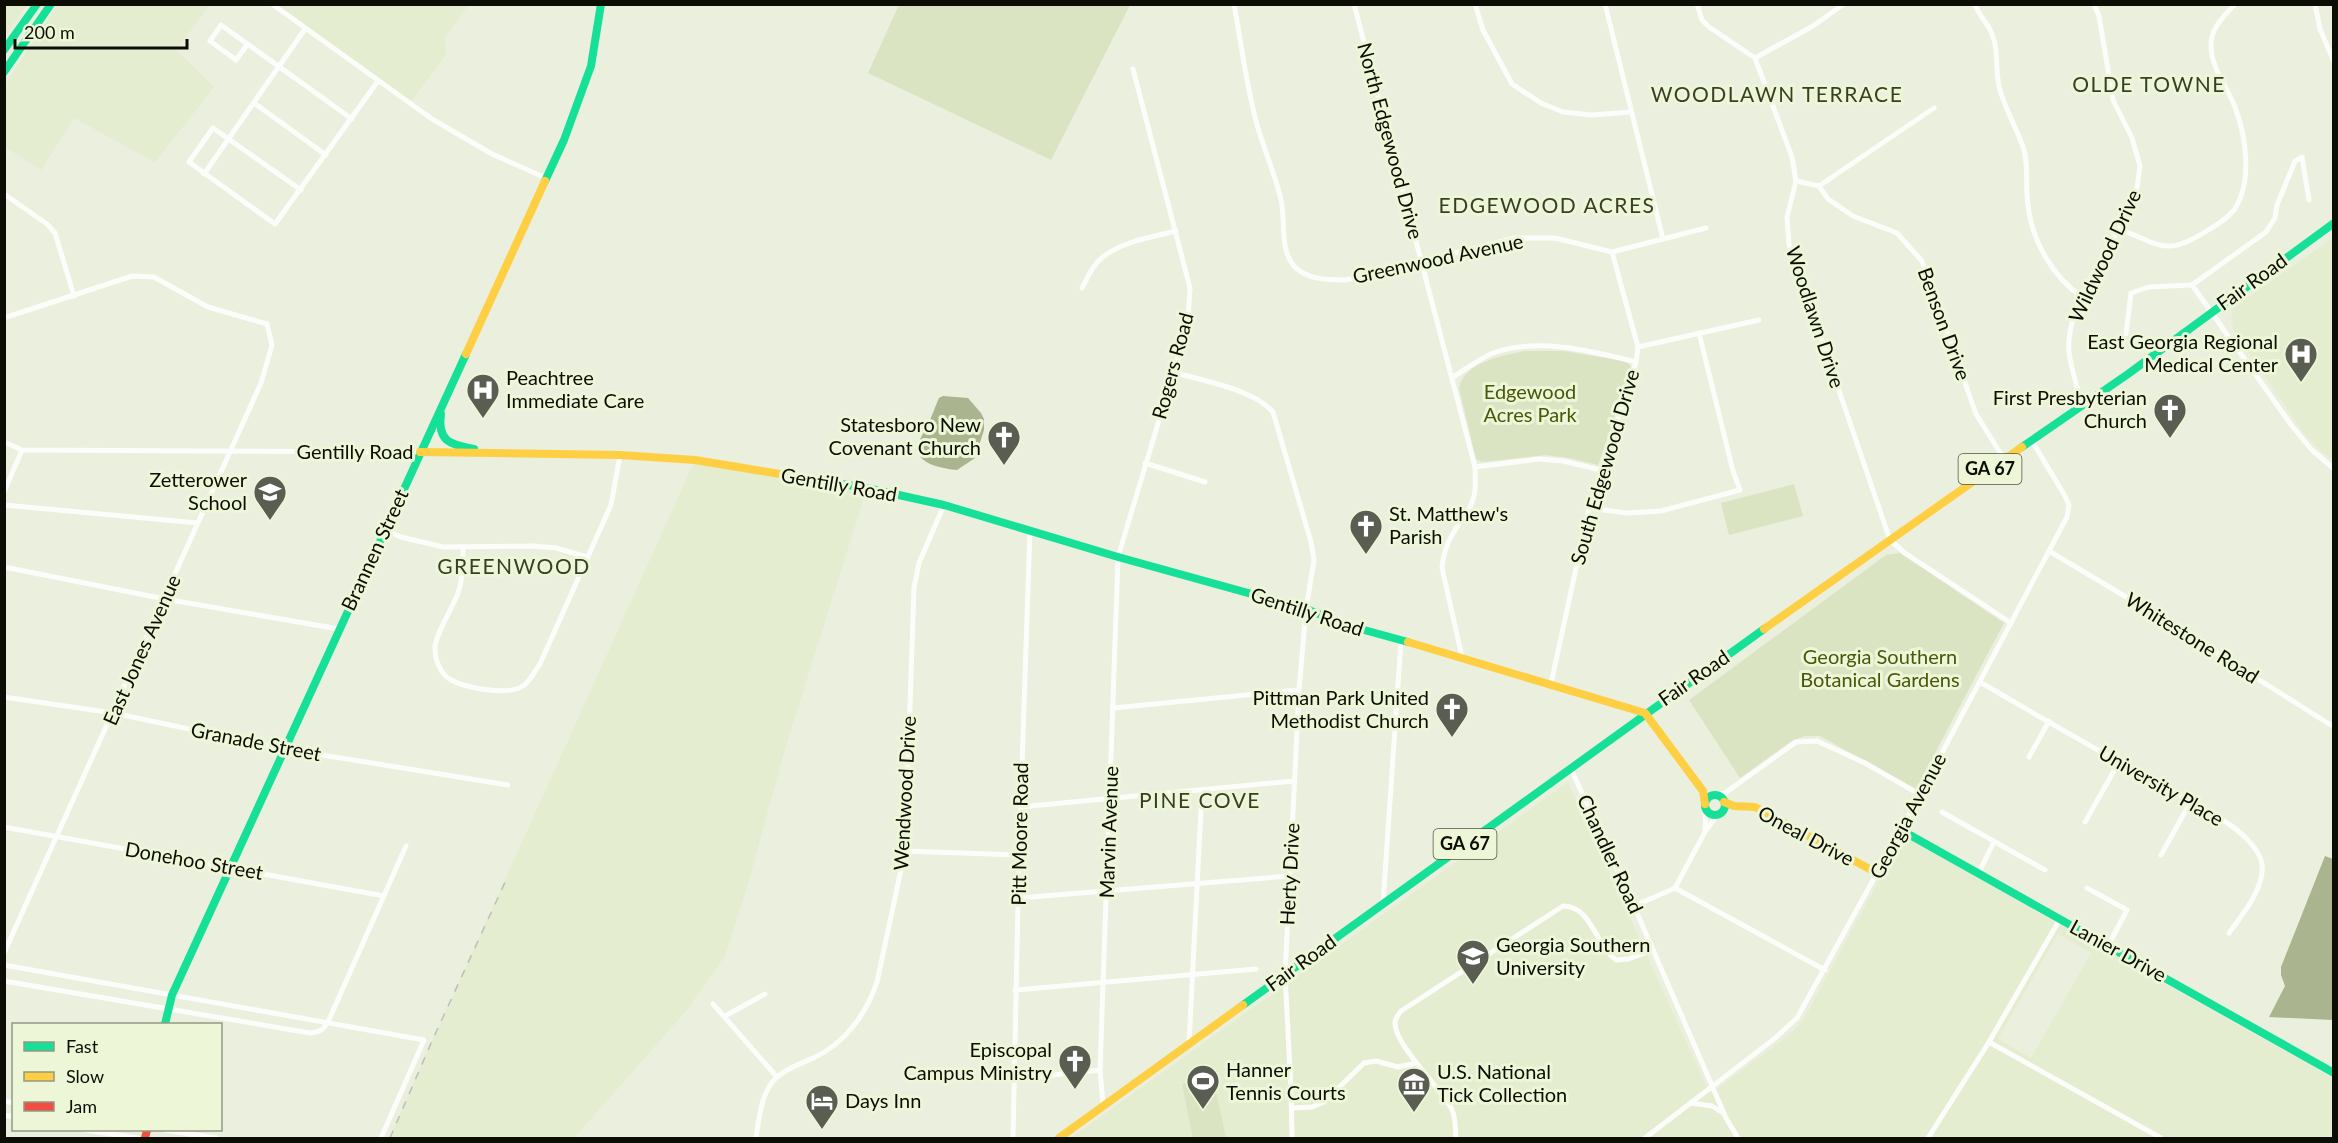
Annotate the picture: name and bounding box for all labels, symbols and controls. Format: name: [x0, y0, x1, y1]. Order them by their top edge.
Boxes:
scale bar: [15, 12, 188, 50]
text: 200 m: [24, 21, 75, 43]
street label: North Edgewood Drive: [1353, 40, 1429, 242]
district label: OLDE TOWNE: [2072, 71, 2226, 96]
district label: WOODLAWN TERRACE: [1651, 81, 1903, 106]
street label: Wildwood Drive: [2063, 185, 2145, 326]
district label: EDGEWOOD ACRES: [1439, 192, 1655, 217]
street label: Greenwood Avenue: [1350, 228, 1525, 288]
street label: Woodlawn Drive: [1782, 243, 1850, 391]
street label: Fair Road: [2212, 248, 2291, 315]
street label: Benson Drive: [1913, 264, 1976, 383]
street label: Rogers Road: [1146, 310, 1198, 422]
place label: East Georgia Regional Medical Center: [2087, 329, 2279, 376]
hospital icon: East Georgia Regional Medical Center: [2283, 336, 2319, 383]
place label: Peachtree Immediate Care: [506, 365, 644, 412]
street label: South Edgewood Drive: [1565, 366, 1643, 567]
hospital icon: Peachtree Immediate Care: [465, 372, 501, 419]
park label: Edgewood Acres Park: [1483, 379, 1577, 426]
place label: First Presbyterian Church: [1993, 385, 2147, 432]
church icon: First Presbyterian Church: [2152, 392, 2188, 439]
place label: Statesboro New Covenant Church: [829, 412, 981, 459]
church icon: Statesboro New Covenant Church: [986, 419, 1022, 466]
street label: Gentilly Road: [296, 439, 414, 463]
road number: GA 67: [1958, 454, 2022, 484]
street label: Gentilly Road: [779, 462, 899, 506]
place label: Zetterower School: [149, 467, 248, 514]
school or university icon: Zetterower School: [252, 474, 288, 521]
street label: Brannen Street: [335, 485, 413, 614]
place label: St. Matthew's Parish: [1389, 501, 1508, 548]
church icon: St. Matthew's Parish: [1348, 508, 1384, 555]
district label: GREENWOOD: [437, 553, 591, 578]
street label: East Jones Avenue: [97, 571, 185, 729]
street label: Gentilly Road: [1248, 582, 1367, 641]
street label: Whitestone Road: [2121, 587, 2264, 688]
street label: Fair Road: [1653, 644, 1733, 710]
park label: Georgia Southern Botanical Gardens: [1800, 644, 1960, 691]
place label: Pittman Park United Methodist Church: [1252, 685, 1429, 732]
church icon: Pittman Park United Methodist Church: [1434, 691, 1470, 738]
street label: Wendwood Drive: [888, 715, 920, 871]
street label: Granade Street: [189, 717, 323, 765]
street label: University Place: [2095, 740, 2228, 831]
street label: Georgia Avenue: [1864, 748, 1950, 883]
street label: Pitt Moore Road: [1006, 762, 1032, 906]
street label: Marvin Avenue: [1094, 765, 1122, 899]
district label: PINE COVE: [1139, 787, 1261, 812]
street label: Chandler Road: [1573, 790, 1649, 917]
street label: Oneal Drive: [1754, 800, 1858, 870]
street label: Herty Drive: [1274, 822, 1304, 926]
road number: GA 67: [1434, 829, 1496, 859]
street label: Donehoo Street: [123, 836, 265, 884]
street label: Lanier Drive: [2066, 914, 2171, 986]
street label: Fair Road: [1261, 929, 1340, 996]
place label: Georgia Southern University: [1496, 932, 1650, 979]
school or university icon: Georgia Southern University: [1455, 938, 1491, 985]
legend: [12, 1023, 222, 1131]
text: Fast: [66, 1035, 99, 1057]
place label: Episcopal Campus Ministry: [904, 1037, 1053, 1084]
church icon: Episcopal Campus Ministry: [1057, 1043, 1093, 1090]
place label: Hanner Tennis Courts: [1226, 1057, 1346, 1104]
place label: U.S. National Tick Collection: [1437, 1059, 1567, 1106]
sports icon: Hanner Tennis Courts: [1185, 1063, 1221, 1110]
text: Slow: [66, 1065, 104, 1087]
museum icon: U.S. National Tick Collection: [1396, 1066, 1432, 1113]
hotel icon: Days Inn: [804, 1083, 840, 1130]
place label: Days Inn: [845, 1088, 921, 1112]
text: Jam: [66, 1095, 97, 1117]

